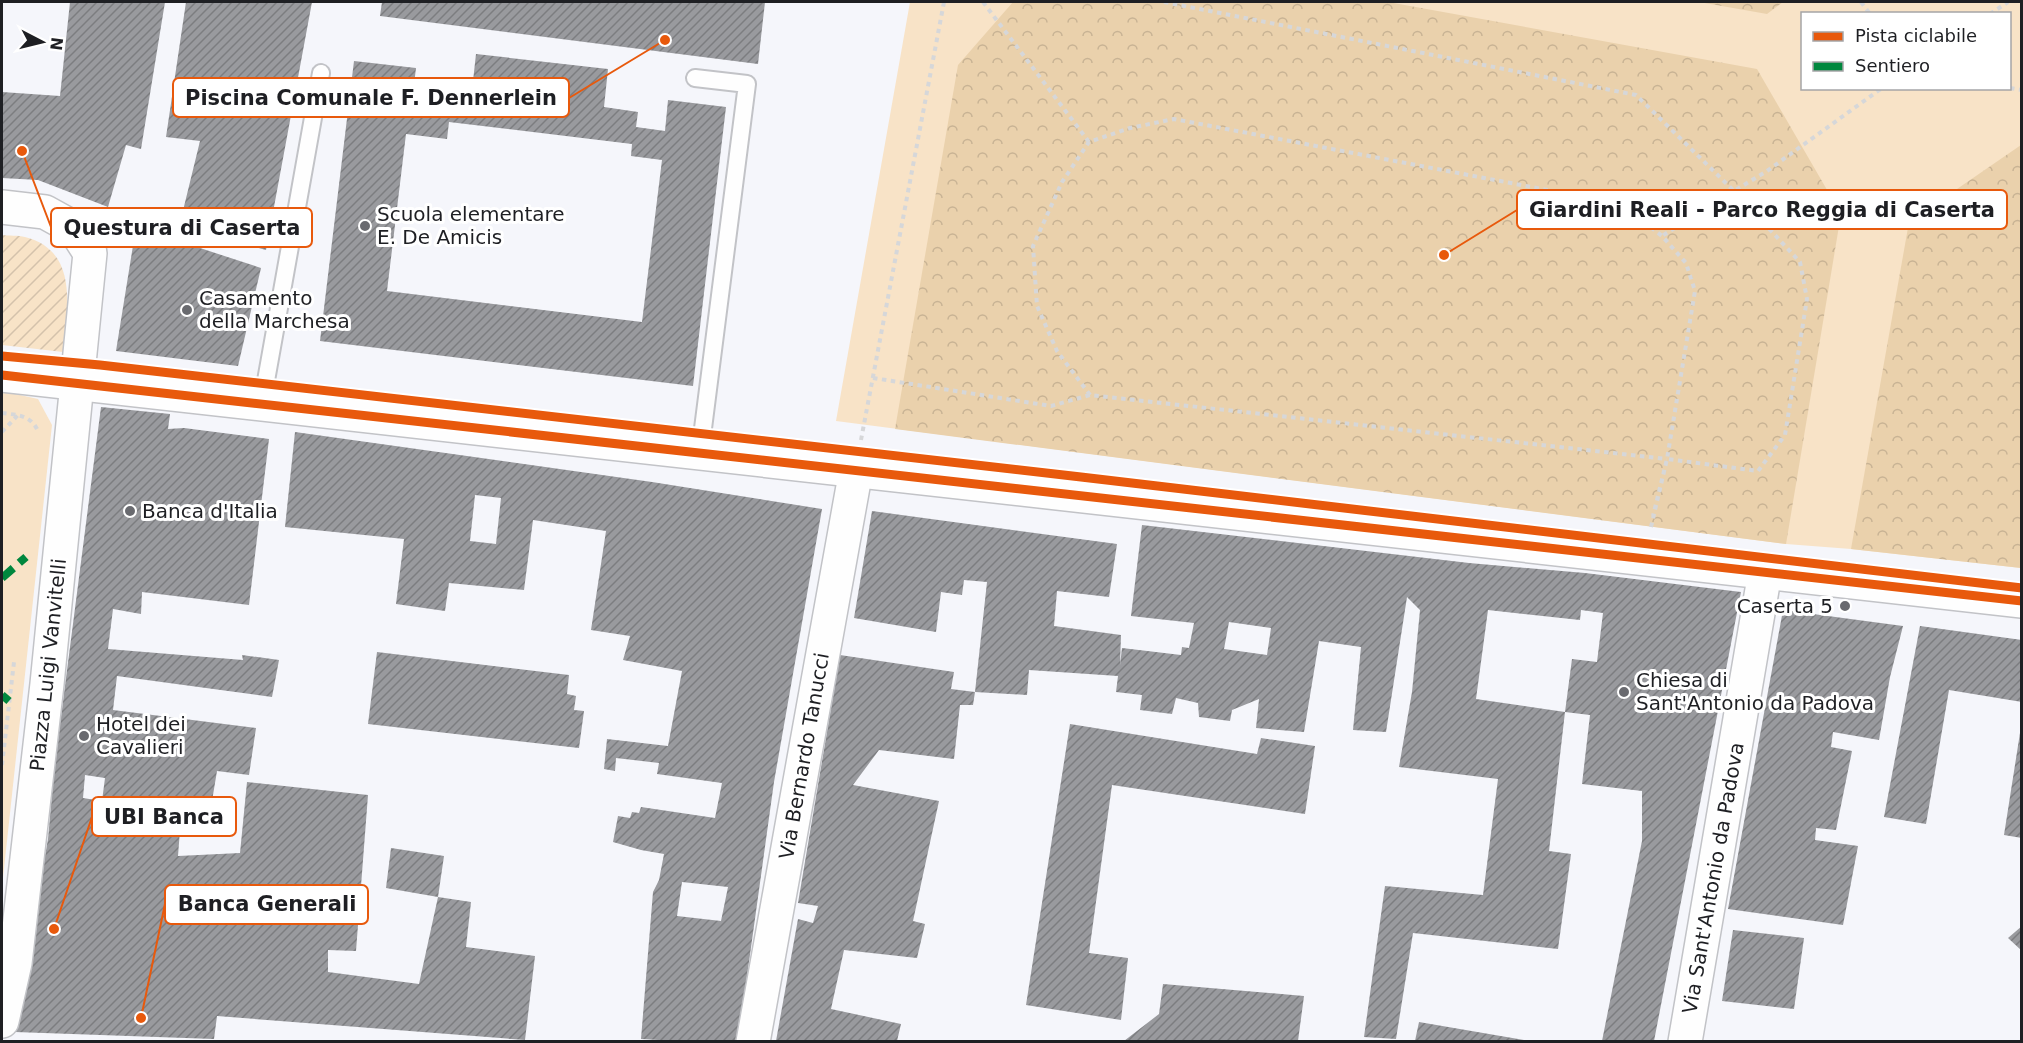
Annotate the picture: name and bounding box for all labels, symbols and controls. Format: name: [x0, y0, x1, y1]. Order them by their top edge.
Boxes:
north arrow: [12, 12, 72, 72]
legend: [1801, 12, 2011, 90]
text: Pista ciclabile: [1855, 25, 1977, 46]
text: N: [46, 36, 67, 52]
text: Sentiero: [1855, 55, 1930, 76]
callout: Piscina Comunale F. Dennerlein: [173, 78, 569, 117]
text: Piscina Comunale F. Dennerlein: [185, 86, 557, 110]
callout: Giardini Reali - Parco Reggia di Caserta: [1517, 190, 2007, 229]
text: Giardini Reali - Parco Reggia di Caserta: [1529, 198, 1995, 222]
place label: Scuola elementare E. De Amicis: [377, 202, 565, 249]
callout: Questura di Caserta: [51, 208, 312, 247]
text: Questura di Caserta: [64, 216, 300, 240]
marker: Scuola elementare E. De Amicis: [358, 219, 372, 233]
place label: Casamento della Marchesa: [199, 286, 350, 333]
marker: Casamento della Marchesa: [180, 303, 194, 317]
place label: Banca d'Italia: [142, 499, 278, 523]
marker: Banca d'Italia: [123, 504, 137, 518]
street label: Piazza Luigi Vanvitelli: [25, 557, 71, 773]
place label: Caserta 5: [1737, 594, 1833, 618]
marker: Caserta 5: [1838, 599, 1852, 613]
street label: Via Bernardo Tanucci: [774, 651, 834, 861]
place label: Chiesa di Sant'Antonio da Padova: [1636, 668, 1874, 715]
marker: Chiesa di Sant'Antonio da Padova: [1617, 685, 1631, 699]
place label: Hotel dei Cavalieri: [96, 712, 186, 759]
marker: Hotel dei Cavalieri: [77, 729, 91, 743]
street label: Via Sant'Antonio da Padova: [1677, 740, 1749, 1016]
callout: UBI Banca: [92, 797, 236, 836]
text: UBI Banca: [104, 805, 224, 829]
callout: Banca Generali: [165, 885, 368, 924]
text: Banca Generali: [178, 892, 356, 916]

